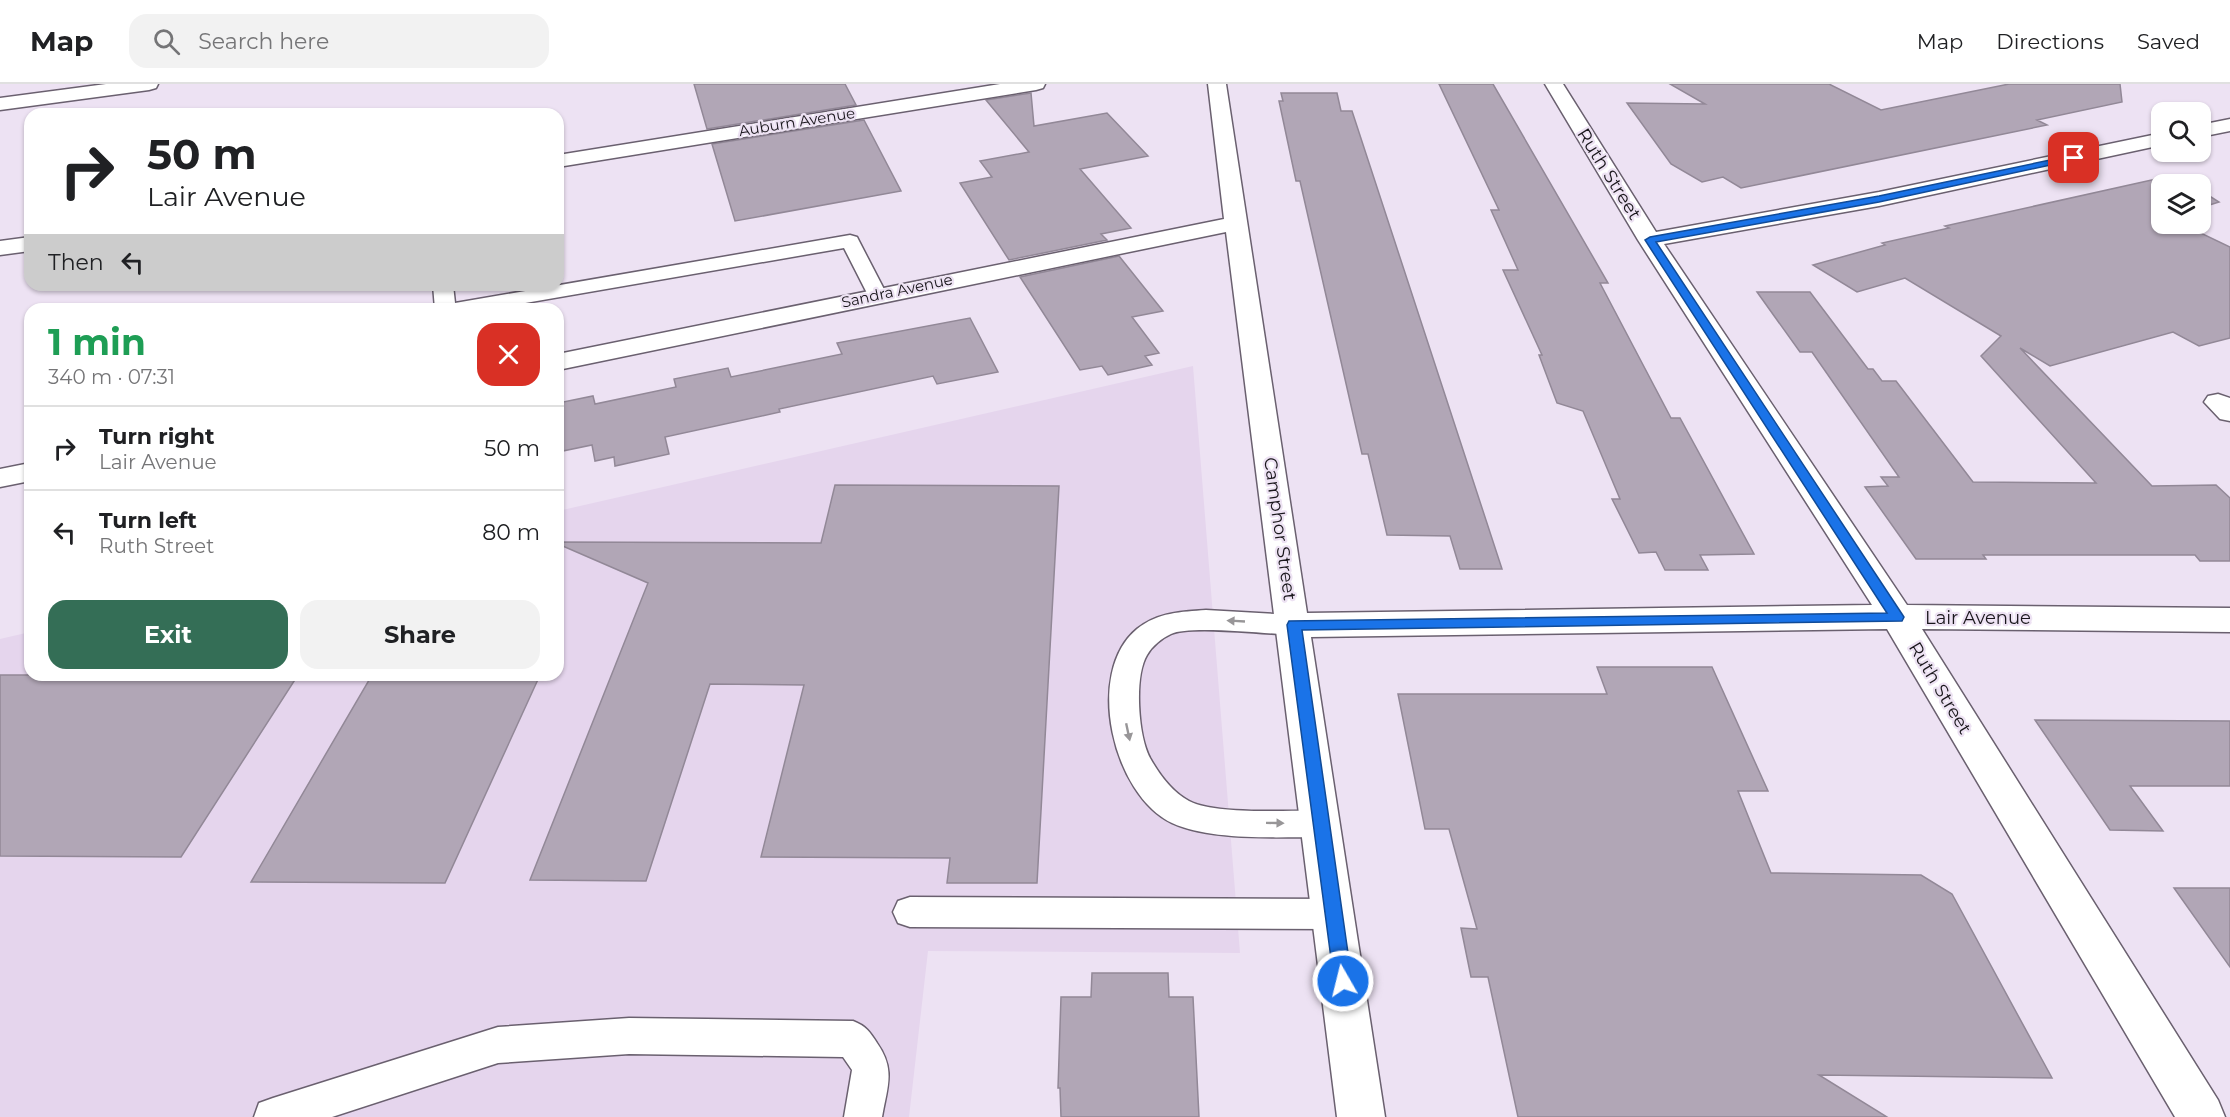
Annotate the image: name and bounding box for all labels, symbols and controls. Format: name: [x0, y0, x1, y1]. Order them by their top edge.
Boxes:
search box: [129, 14, 549, 68]
text: Map: [30, 24, 93, 58]
icon: search: [150, 25, 183, 58]
text: Search here: [198, 28, 329, 55]
text: Map: [1917, 29, 1963, 54]
text: Directions: [1996, 29, 2104, 54]
text: Saved: [2137, 29, 2200, 54]
map controls: [2151, 102, 2211, 234]
button: search: [2151, 102, 2211, 162]
street label: Auburn Avenue: [737, 103, 856, 140]
street label: Ruth Street: [1572, 124, 1646, 224]
text: 50 m: [147, 128, 256, 180]
icon: right: [48, 132, 126, 210]
pin: [2048, 132, 2099, 183]
icon: arrive: [2057, 141, 2090, 174]
button: layers: [2151, 174, 2211, 234]
text: Lair Avenue: [147, 180, 306, 213]
icon: left: [116, 246, 149, 279]
text: Then: [48, 249, 104, 276]
street label: Sandra Avenue: [840, 269, 954, 312]
text: 1 min: [48, 320, 146, 364]
button: close: [477, 323, 540, 386]
text: 340 m · 07:31: [48, 365, 175, 389]
text: Turn right: [99, 423, 214, 450]
icon: right: [48, 432, 81, 465]
text: 50 m: [484, 435, 540, 462]
text: Lair Avenue: [99, 450, 217, 474]
street label: Camphor Street: [1259, 456, 1301, 602]
text: Turn left: [99, 507, 197, 534]
icon: left: [48, 516, 81, 549]
text: 80 m: [482, 519, 540, 546]
text: Ruth Street: [99, 534, 214, 558]
button: Exit: [48, 600, 288, 669]
button: Share: [300, 600, 540, 669]
street label: Lair Avenue: [1925, 607, 2031, 629]
one-way arrow: [1226, 617, 1245, 626]
street label: Ruth Street: [1904, 638, 1976, 738]
one-way arrow: [1124, 722, 1133, 741]
one-way arrow: [1265, 819, 1284, 828]
position arrow: [1311, 949, 1375, 1013]

